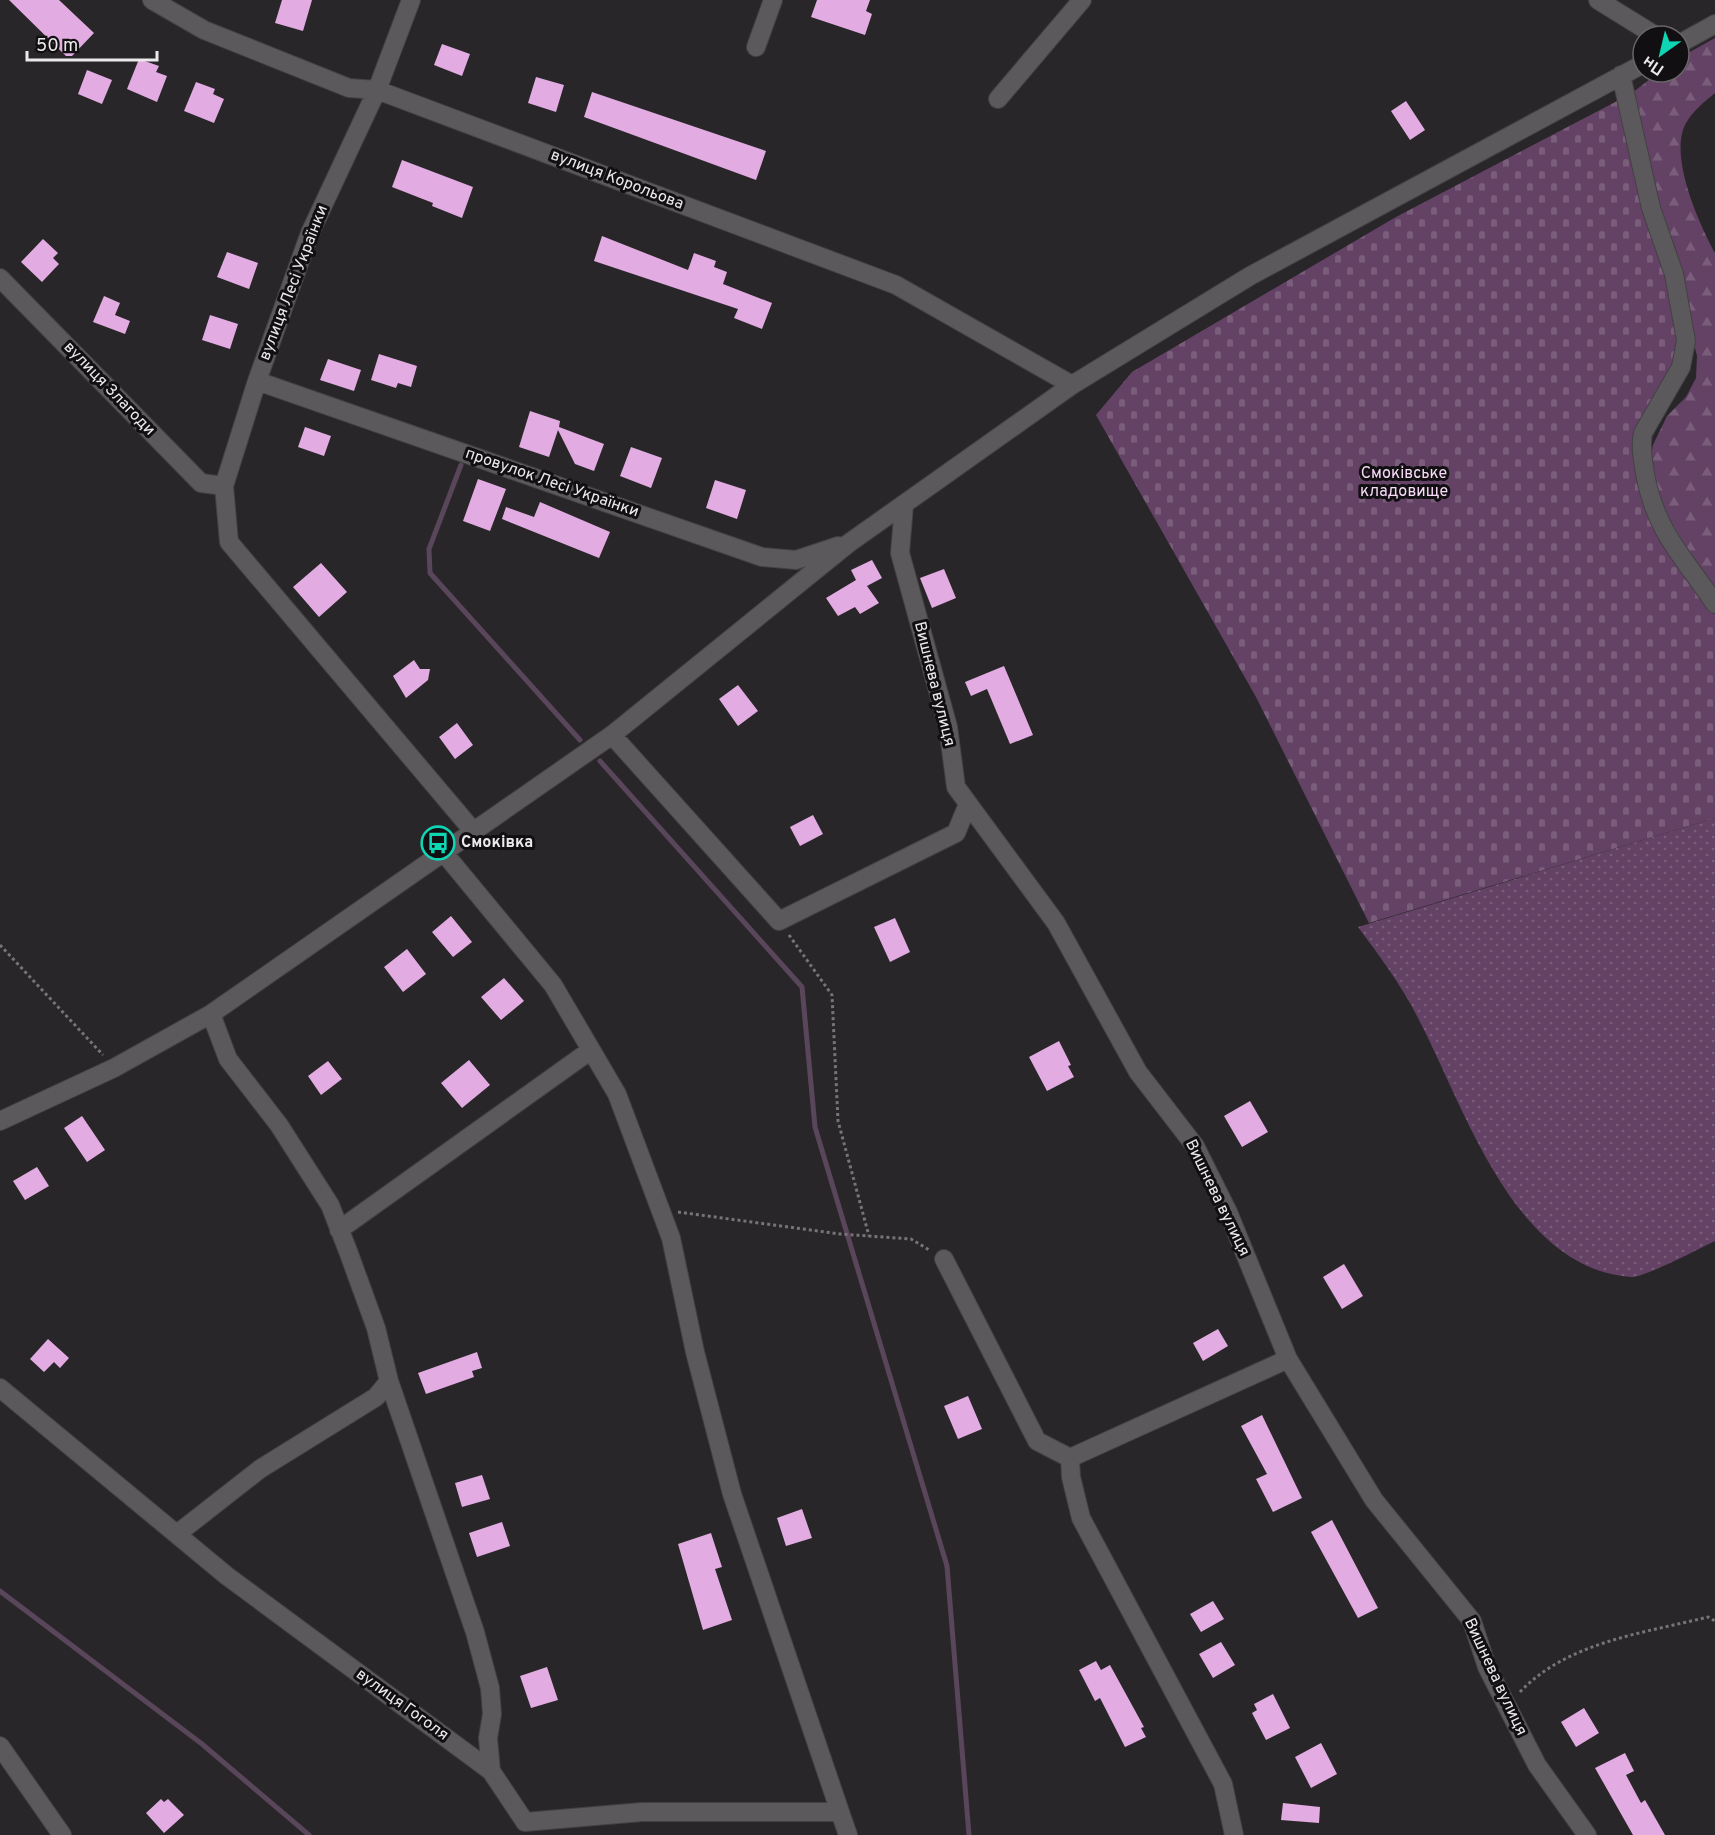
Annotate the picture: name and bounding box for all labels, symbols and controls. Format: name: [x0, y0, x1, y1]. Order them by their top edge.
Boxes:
scale bar: [27, 24, 158, 62]
north arrow: [1631, 24, 1691, 84]
text: 50 m: [36, 35, 78, 58]
text: Пн: [1639, 50, 1668, 79]
street label: вулиця Корольова: [548, 145, 686, 215]
street label: вулиця Лесі Українки: [255, 202, 333, 364]
street label: вулиця Злагоди: [59, 338, 159, 440]
street label: провулок Лесі Українки: [463, 444, 641, 522]
park label: Смоківське кладовище: [1360, 464, 1448, 502]
street label: Вишнева вулиця: [909, 620, 959, 748]
bus stop icon: Смоківка: [420, 825, 456, 861]
place label: Смоківка: [461, 833, 533, 853]
street label: Вишнева вулиця: [1180, 1136, 1254, 1260]
street label: Вишнева вулиця: [1459, 1615, 1531, 1739]
street label: вулиця Гоголя: [352, 1665, 452, 1745]

